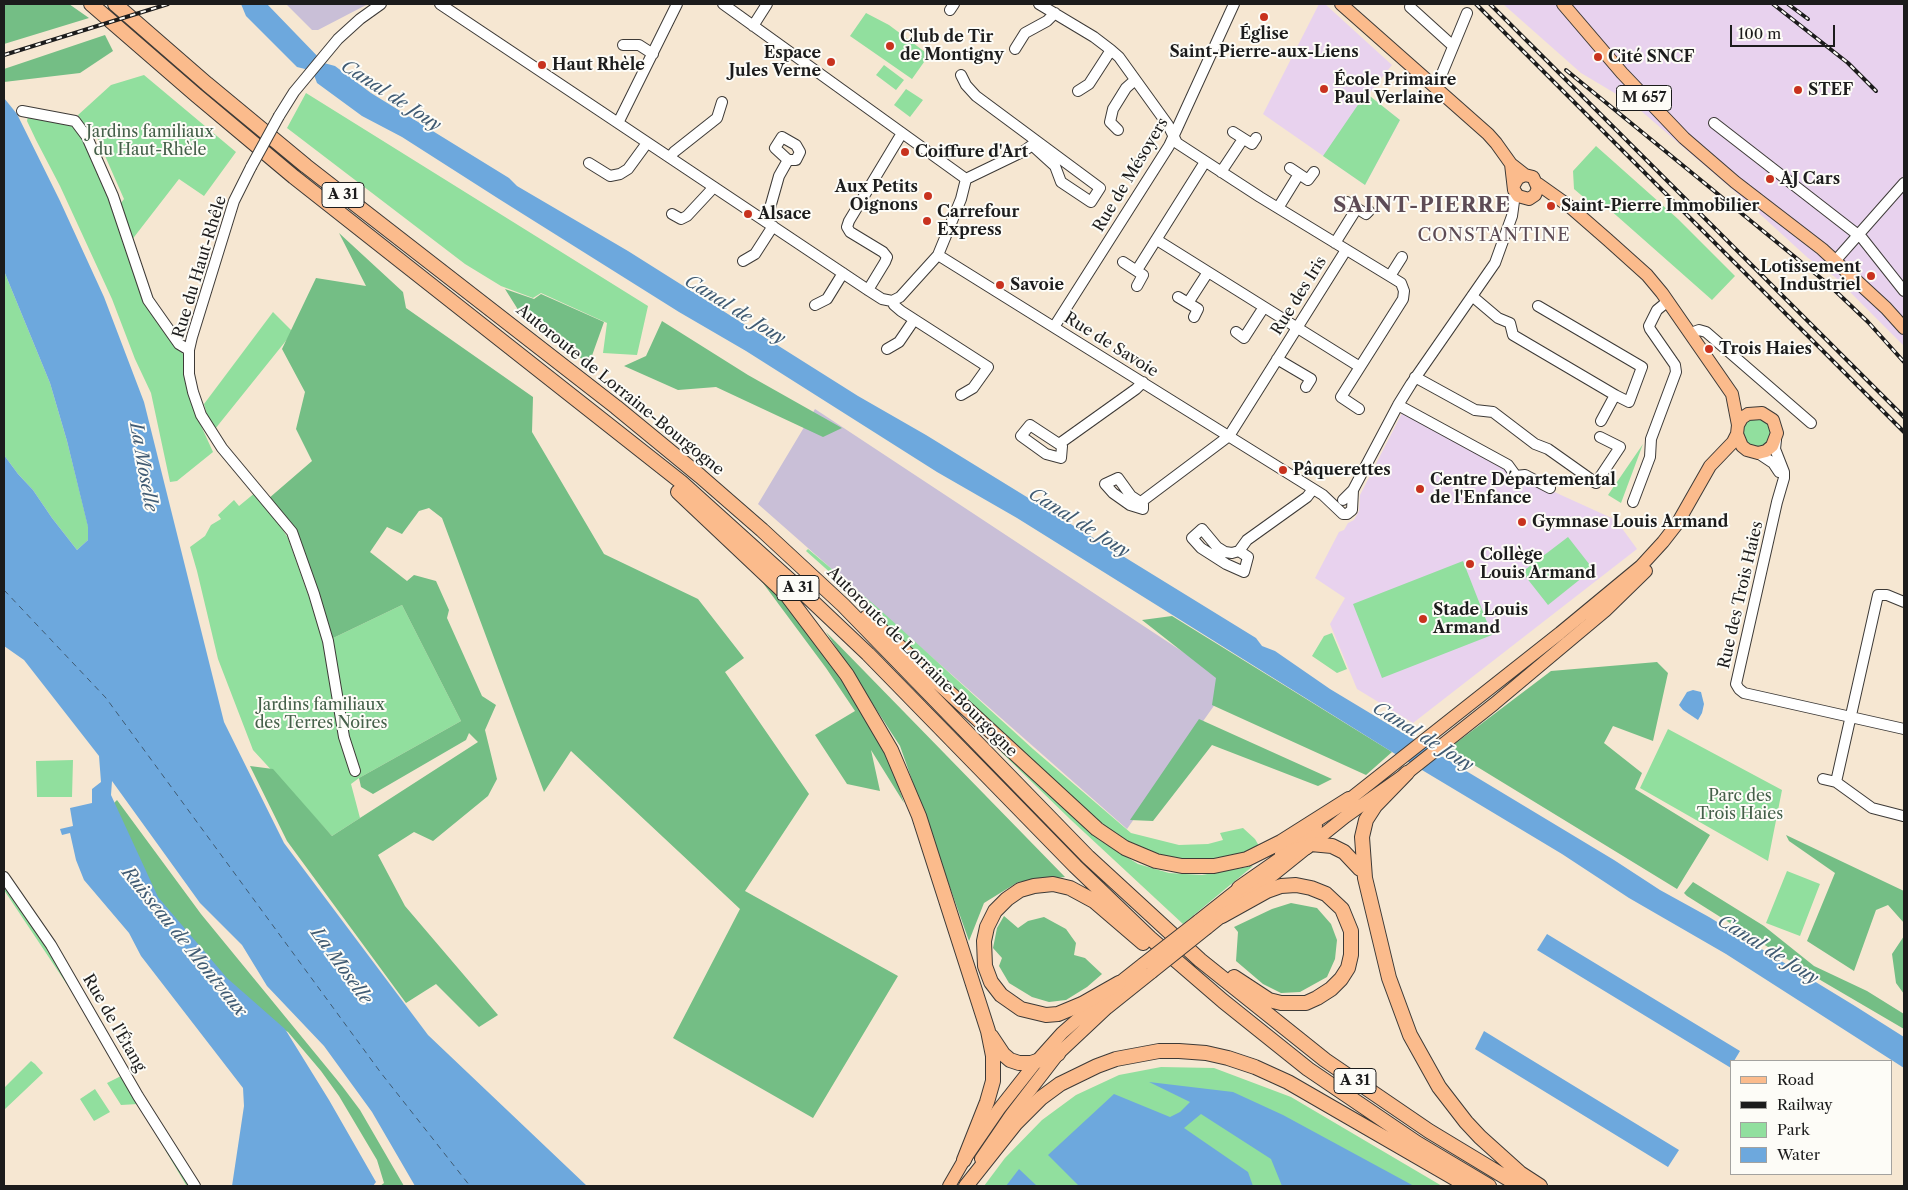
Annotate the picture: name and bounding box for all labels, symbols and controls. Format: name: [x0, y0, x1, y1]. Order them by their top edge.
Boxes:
marker: Église Saint-Pierre-aux-Liens: [1258, 11, 1270, 23]
scale bar: [1733, 15, 1838, 47]
place label: Église Saint-Pierre-aux-Liens: [1169, 24, 1359, 62]
text: 100 m: [1738, 24, 1781, 43]
place label: Club de Tir de Montigny: [900, 27, 1004, 65]
marker: Club de Tir de Montigny: [884, 40, 896, 52]
place label: Espace Jules Verne: [729, 43, 821, 81]
place label: Cité SNCF: [1608, 47, 1694, 67]
marker: Cité SNCF: [1592, 51, 1604, 63]
place label: Haut Rhèle: [552, 55, 645, 75]
water label: Canal de Jouy: [337, 56, 445, 136]
marker: Espace Jules Verne: [825, 56, 837, 68]
marker: Haut Rhèle: [536, 59, 548, 71]
place label: École Primaire Paul Verlaine: [1334, 70, 1456, 108]
place label: STEF: [1808, 80, 1853, 100]
marker: École Primaire Paul Verlaine: [1318, 83, 1330, 95]
marker: STEF: [1792, 84, 1804, 96]
road number: M 657: [1616, 86, 1672, 110]
street label: Rue de Mésoyers: [1089, 114, 1173, 236]
park label: Jardins familiaux du Haut-Rhèle: [86, 122, 214, 160]
place label: Coiffure d'Art: [915, 142, 1028, 162]
marker: Coiffure d'Art: [899, 146, 911, 158]
place label: AJ Cars: [1780, 169, 1840, 189]
marker: AJ Cars: [1764, 173, 1776, 185]
place label: Aux Petits Oignons: [835, 177, 918, 215]
road number: A 31: [322, 182, 364, 208]
marker: Aux Petits Oignons: [922, 190, 934, 202]
district label: SAINT-PIERRE: [1332, 193, 1512, 219]
street label: Rue du Haut-Rhêle: [169, 194, 231, 340]
place label: Saint-Pierre Immobilier: [1561, 196, 1759, 216]
marker: Saint-Pierre Immobilier: [1545, 200, 1557, 212]
place label: Carrefour Express: [937, 202, 1019, 240]
place label: Alsace: [758, 204, 811, 224]
marker: Alsace: [742, 208, 754, 220]
marker: Carrefour Express: [921, 215, 933, 227]
district label: CONSTANTINE: [1416, 225, 1572, 247]
street label: Rue des Iris: [1267, 253, 1331, 339]
place label: Lotissement Industriel: [1760, 257, 1861, 295]
water label: Canal de Jouy: [681, 270, 789, 350]
marker: Lotissement Industriel: [1865, 270, 1877, 282]
place label: Savoie: [1010, 275, 1064, 295]
marker: Savoie: [994, 279, 1006, 291]
street label: Autoroute de Lorraine-Bourgogne: [512, 300, 728, 480]
street label: Rue de Savoie: [1060, 308, 1162, 382]
place label: Trois Haies: [1719, 339, 1812, 359]
marker: Trois Haies: [1703, 343, 1715, 355]
water label: La Moselle: [125, 421, 161, 513]
place label: Pâquerettes: [1293, 460, 1391, 480]
marker: Pâquerettes: [1277, 464, 1289, 476]
place label: Centre Départemental de l'Enfance: [1430, 470, 1616, 508]
water label: Canal de Jouy: [1025, 483, 1133, 563]
marker: Centre Départemental de l'Enfance: [1414, 483, 1426, 495]
place label: Gymnase Louis Armand: [1532, 512, 1728, 532]
marker: Gymnase Louis Armand: [1516, 516, 1528, 528]
street label: Rue des Trois Haies: [1715, 519, 1767, 671]
place label: Collège Louis Armand: [1480, 545, 1596, 583]
marker: Collège Louis Armand: [1464, 558, 1476, 570]
street label: Autoroute de Lorraine-Bourgogne: [823, 563, 1021, 761]
road number: A 31: [777, 576, 819, 600]
place label: Stade Louis Armand: [1433, 600, 1528, 638]
marker: Stade Louis Armand: [1417, 613, 1429, 625]
park label: Jardins familiaux des Terres Noires: [255, 695, 387, 733]
water label: Canal de Jouy: [1369, 697, 1477, 777]
park label: Parc des Trois Haies: [1697, 786, 1783, 824]
water label: Ruisseau de Montvaux: [117, 863, 251, 1021]
water label: Canal de Jouy: [1714, 910, 1822, 990]
water label: La Moselle: [306, 923, 376, 1009]
street label: Rue de l'Étang: [78, 971, 150, 1075]
legend: [1730, 1060, 1893, 1175]
road number: A 31: [1334, 1068, 1376, 1094]
text: Road: [1777, 1070, 1814, 1089]
text: Railway: [1777, 1095, 1833, 1114]
text: Park: [1777, 1120, 1810, 1139]
text: Water: [1777, 1145, 1820, 1164]

